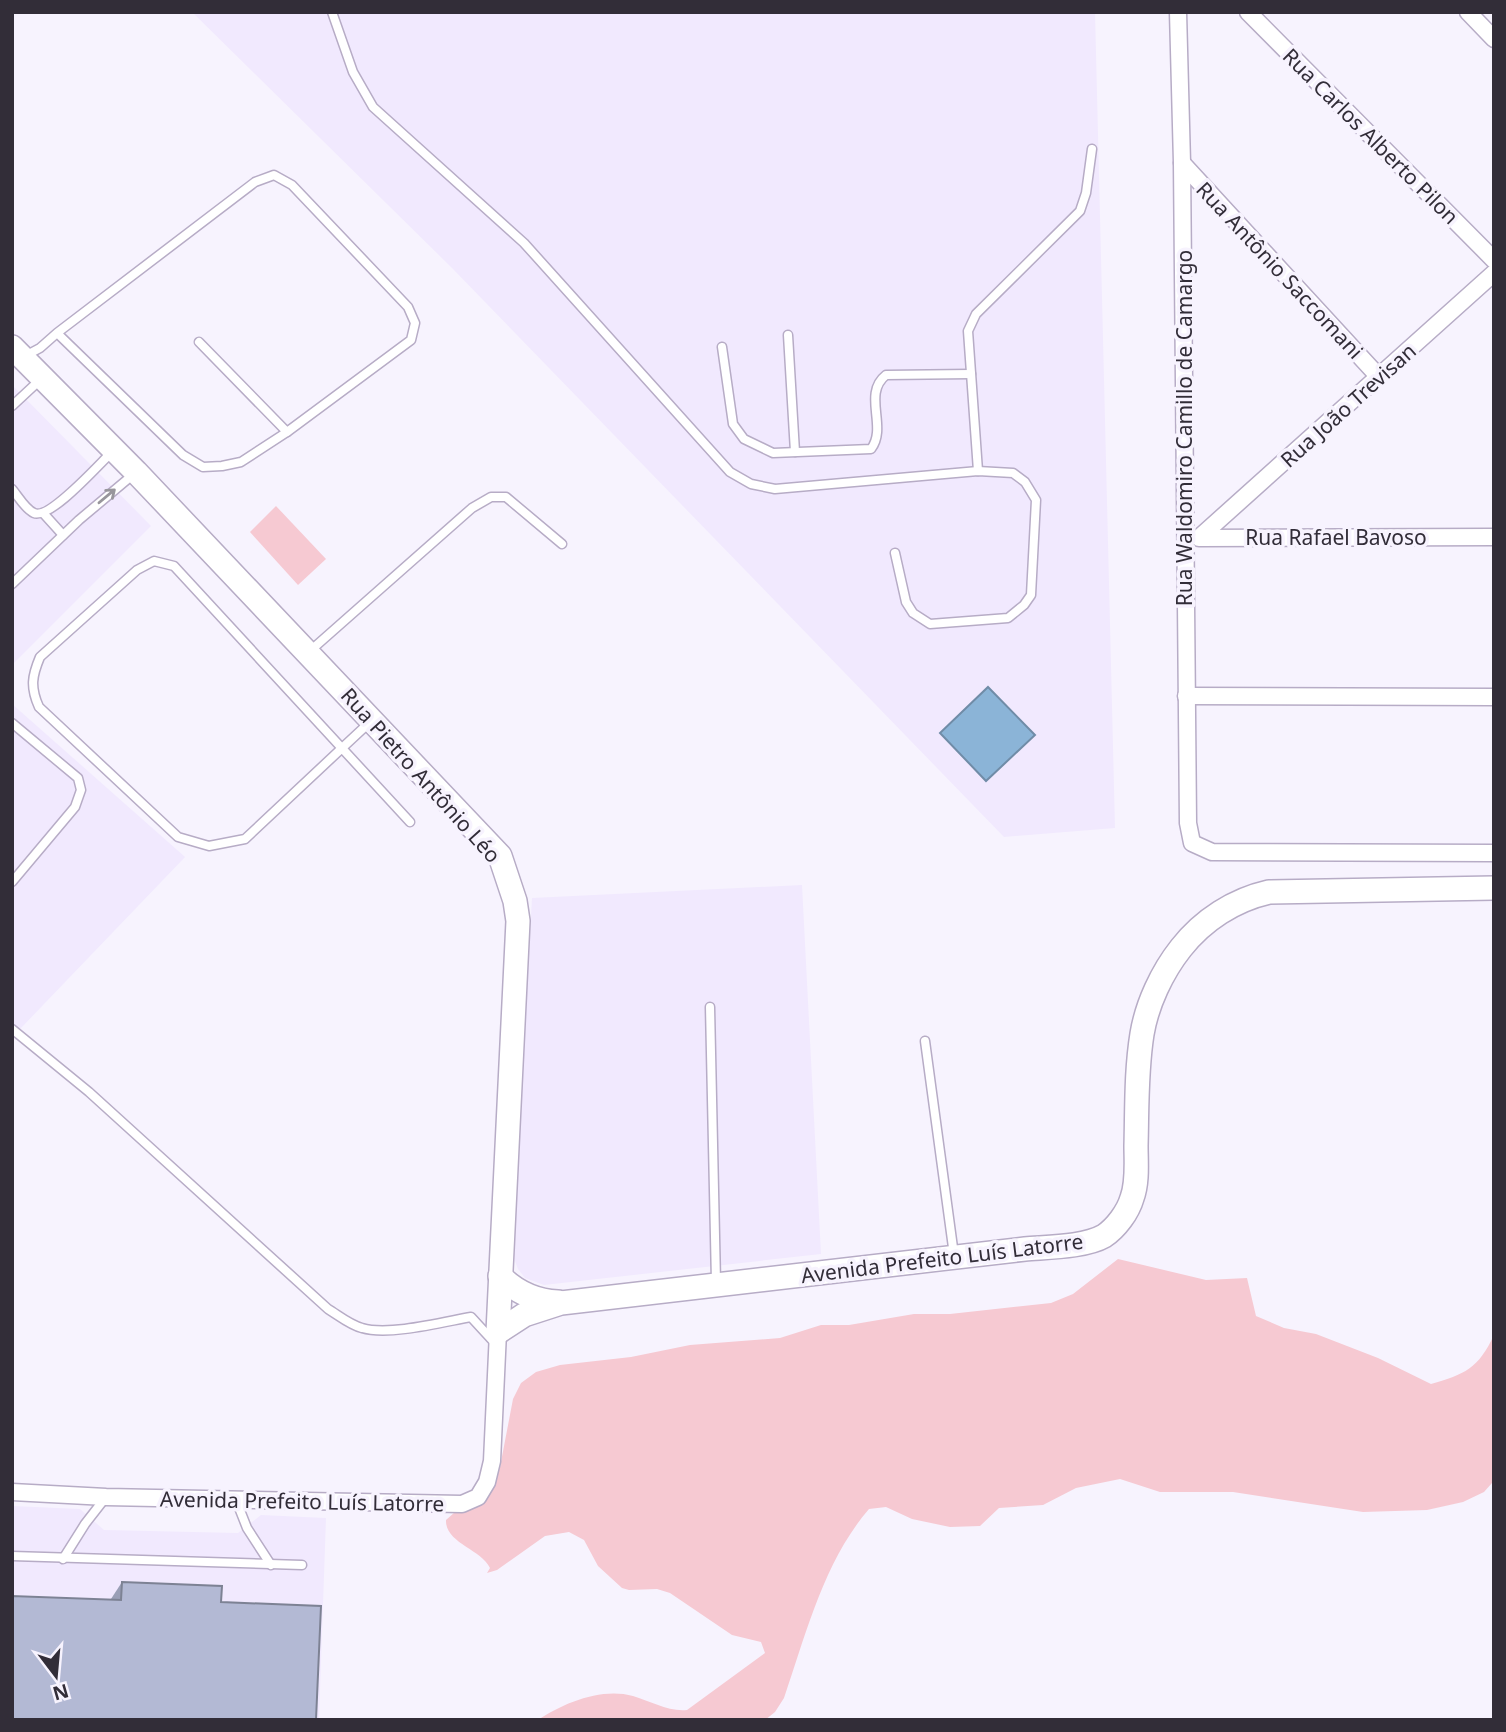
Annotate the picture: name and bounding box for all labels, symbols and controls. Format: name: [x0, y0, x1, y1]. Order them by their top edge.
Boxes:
street label: Rua Carlos Alberto Pilon: [1277, 42, 1465, 230]
street label: Rua Antônio Saccomani: [1190, 175, 1370, 365]
street label: Rua Waldomiro Camillo de Camargo: [1170, 250, 1198, 606]
street label: Rua João Trevisan: [1274, 337, 1422, 473]
one-way arrow: [98, 488, 116, 504]
street label: Rua Rafael Bavoso: [1245, 523, 1427, 551]
street label: Rua Pietro Antônio Léo: [335, 682, 507, 868]
street label: Avenida Prefeito Luís Latorre: [799, 1227, 1085, 1289]
street label: Avenida Prefeito Luís Latorre: [160, 1485, 444, 1517]
north arrow: [21, 1641, 91, 1711]
text: N: [50, 1678, 72, 1707]

